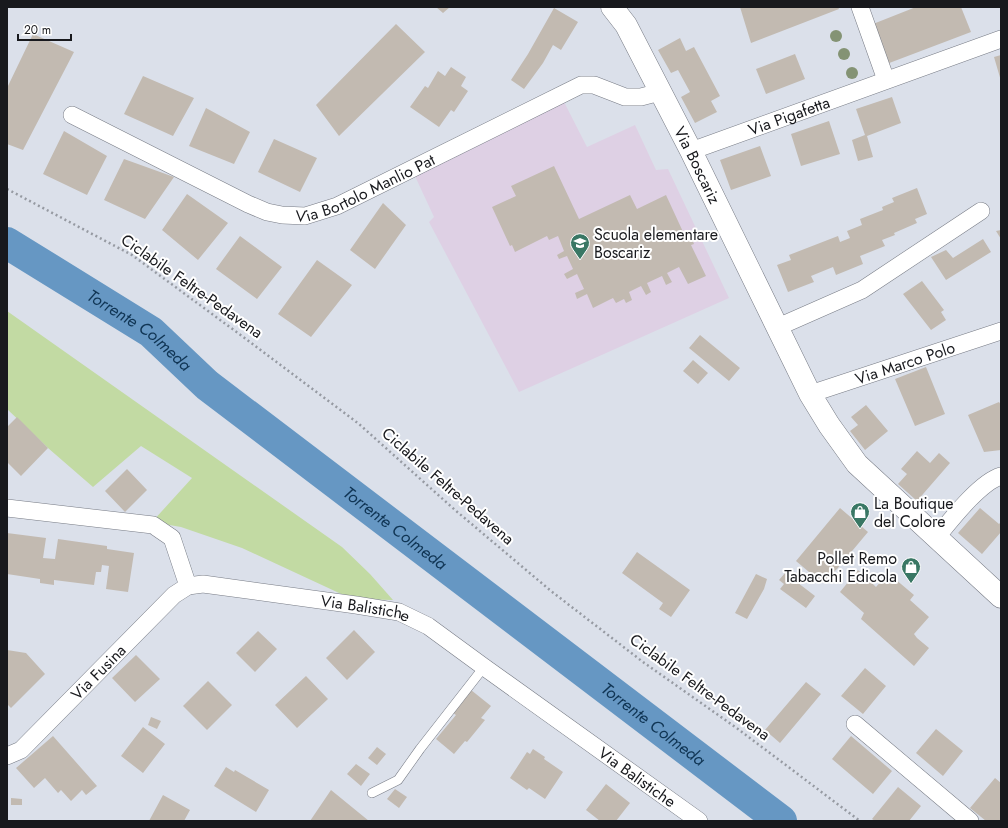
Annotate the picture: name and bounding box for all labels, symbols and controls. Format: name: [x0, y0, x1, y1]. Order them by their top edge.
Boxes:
scale bar: [18, 16, 71, 42]
text: 20 m: [24, 21, 51, 39]
street label: Via Pigafetta: [745, 90, 833, 141]
street label: Via Boscariz: [669, 122, 727, 208]
street label: Via Bortolo Manlio Pat: [295, 148, 439, 228]
place label: Scuola elementare Boscariz: [594, 223, 718, 264]
street label: Ciclabile Feltre-Pedavena: [116, 228, 268, 344]
school or university icon: Scuola elementare Boscariz: [569, 232, 591, 260]
water label: Torrente Colmeda: [83, 283, 198, 377]
street label: Via Marco Polo: [852, 335, 958, 390]
street label: Ciclabile Feltre-Pedavena: [377, 422, 519, 550]
water label: Torrente Colmeda: [338, 481, 453, 576]
place label: La Boutique del Colore: [874, 492, 954, 533]
shop icon: La Boutique del Colore: [849, 501, 871, 529]
place label: Pollet Remo Tabacchi Edicola: [784, 547, 897, 588]
shop icon: Pollet Remo Tabacchi Edicola: [900, 556, 922, 584]
street label: Via Balistiche: [319, 589, 414, 627]
street label: Ciclabile Feltre-Pedavena: [625, 628, 775, 746]
street label: Via Fusina: [65, 639, 131, 705]
water label: Torrente Colmeda: [596, 677, 711, 772]
street label: Via Balistiche: [594, 741, 681, 813]

